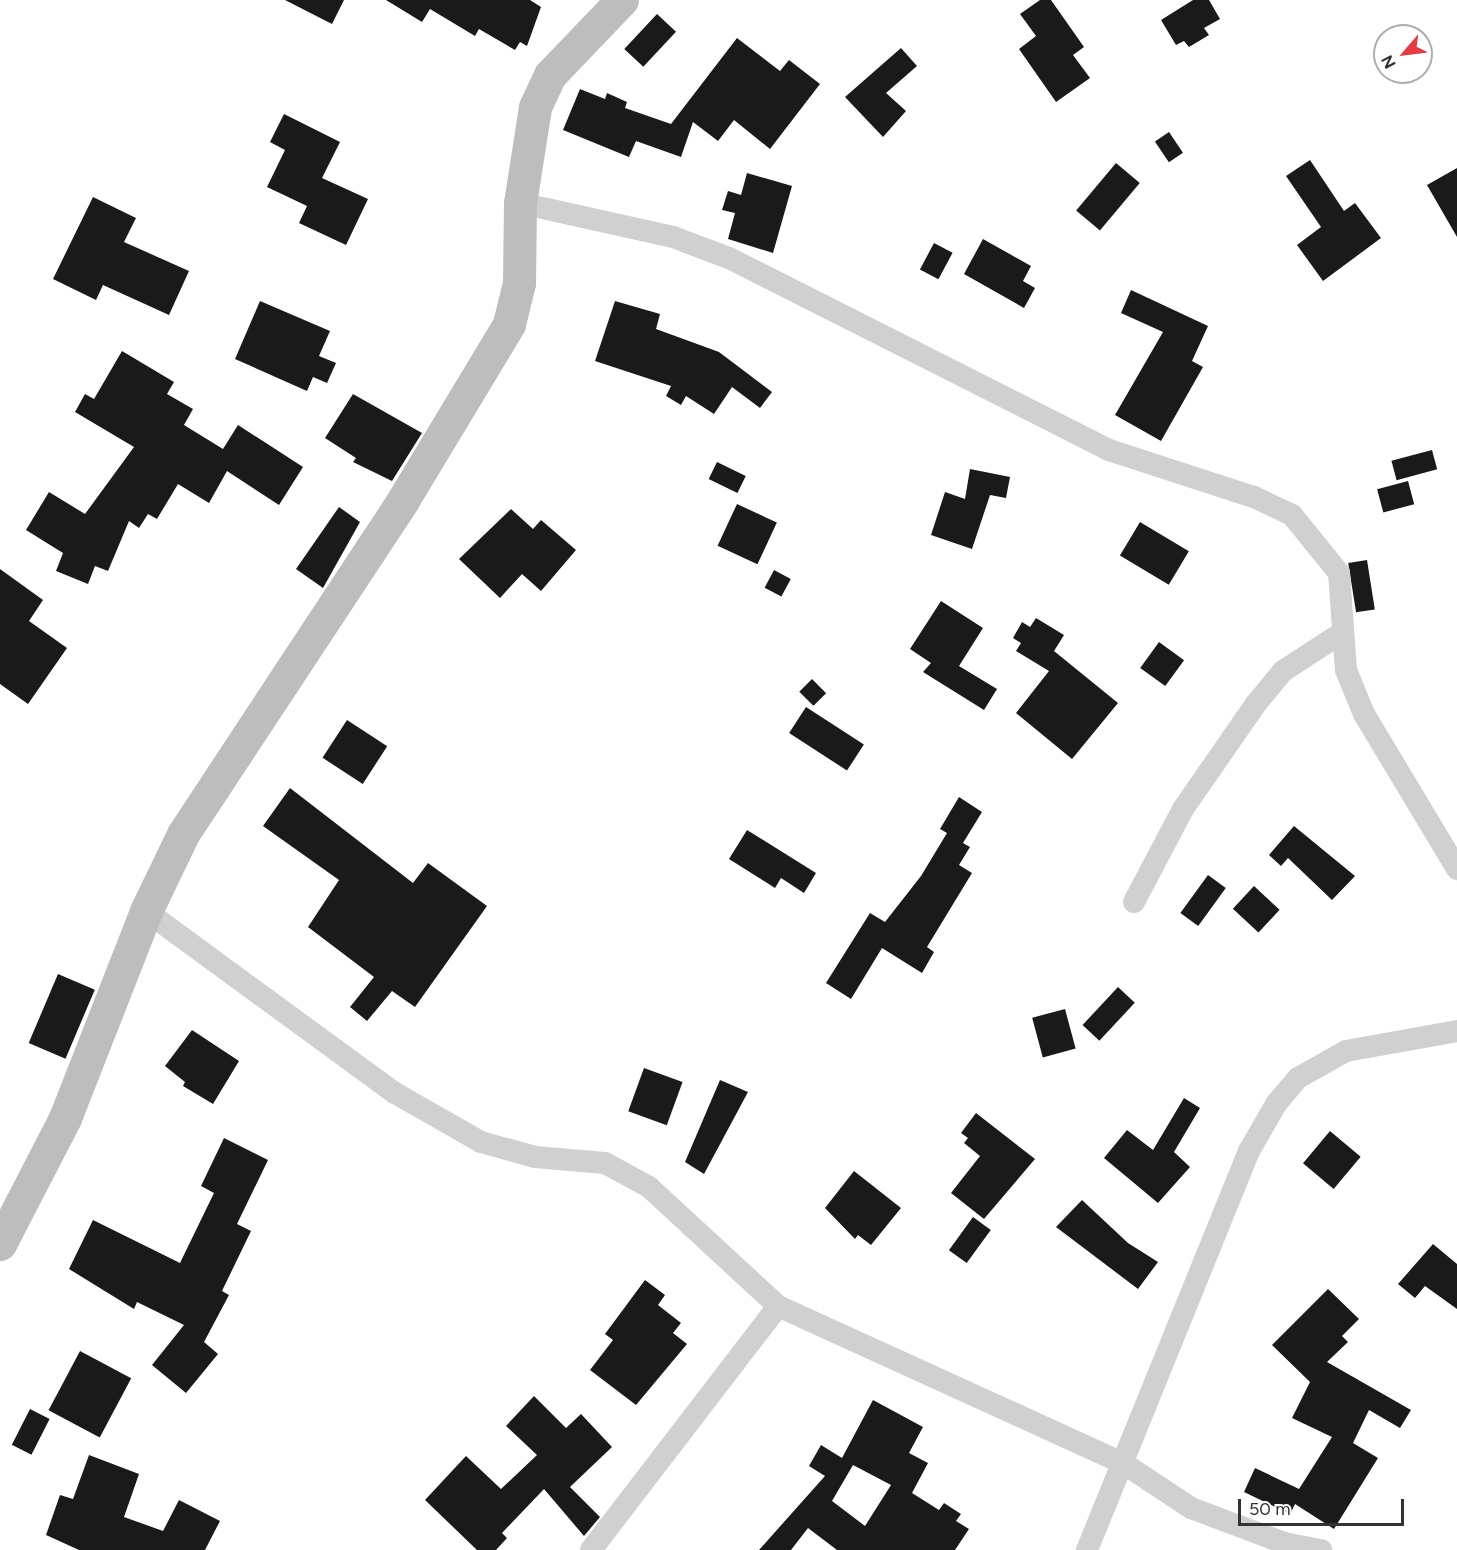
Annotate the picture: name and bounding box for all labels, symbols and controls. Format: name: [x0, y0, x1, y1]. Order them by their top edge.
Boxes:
north arrow: [1373, 24, 1433, 84]
text: N: [1377, 52, 1400, 72]
scale bar: [1241, 1487, 1408, 1525]
text: 50 m: [1249, 1498, 1291, 1520]

